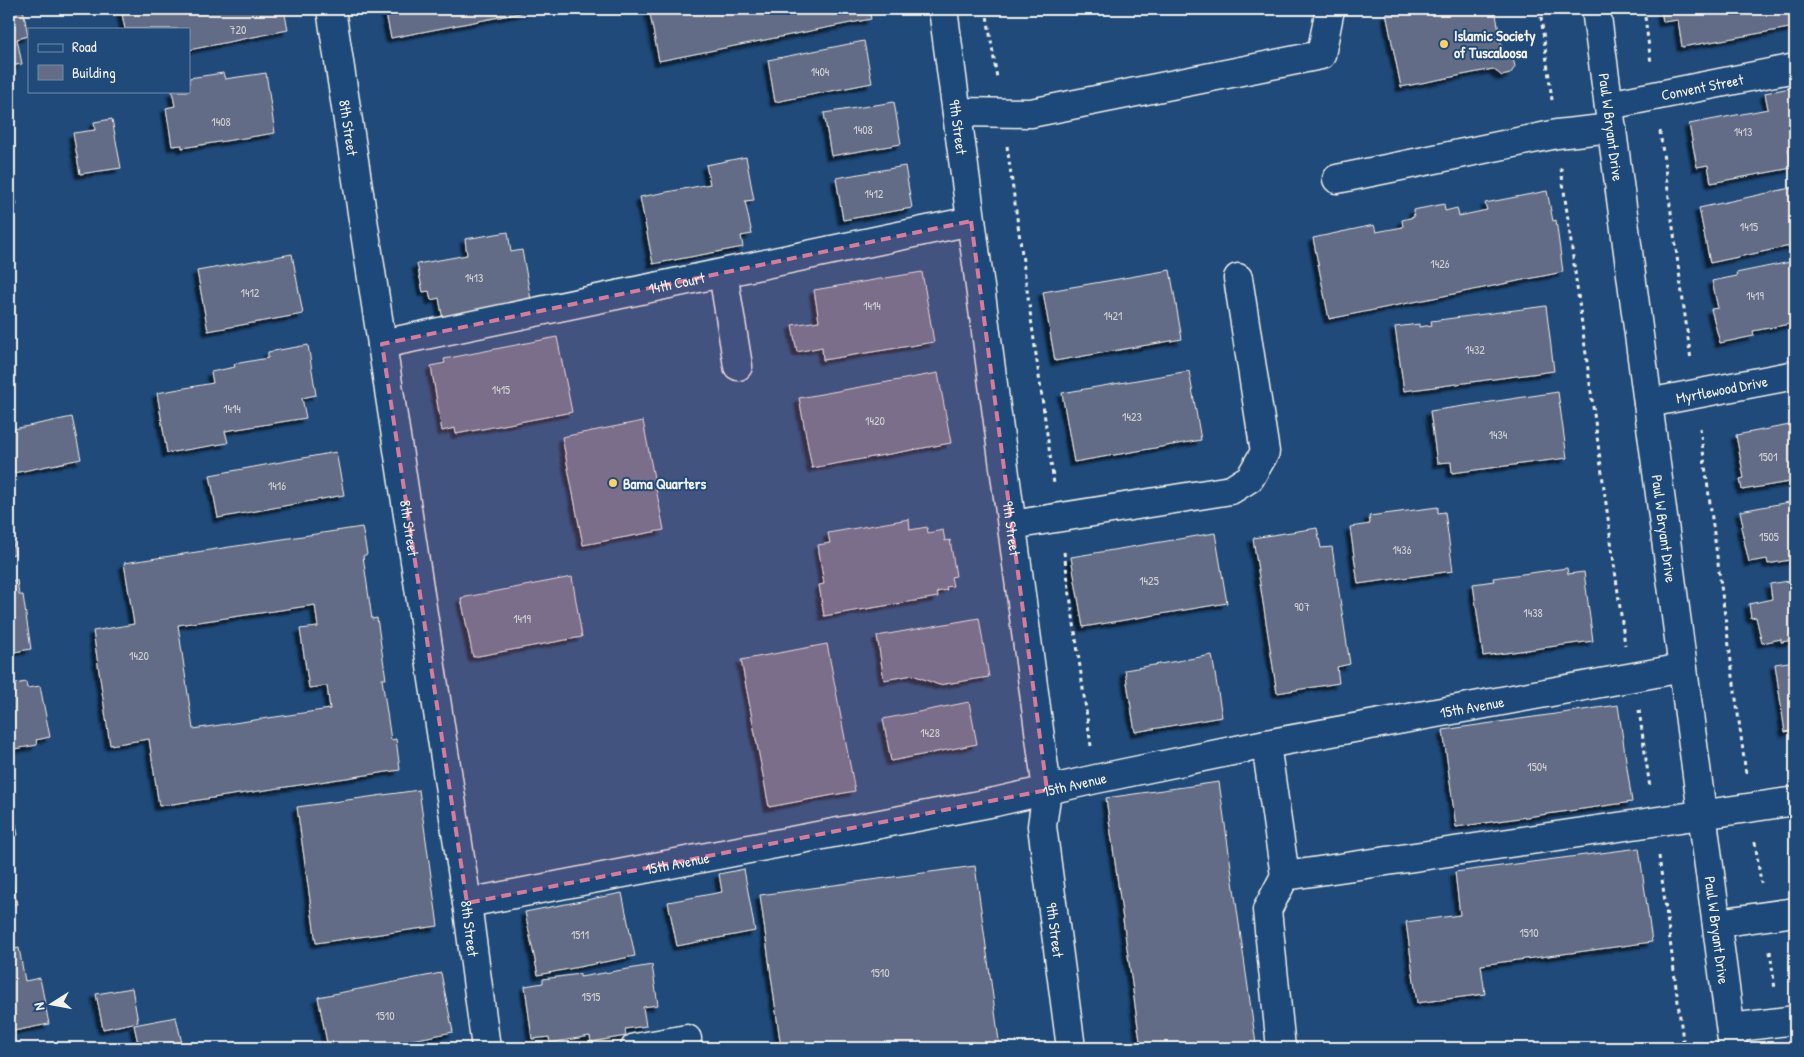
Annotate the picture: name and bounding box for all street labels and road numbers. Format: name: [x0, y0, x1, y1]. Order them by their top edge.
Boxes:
street label: Convent Street: [1659, 68, 1746, 105]
street label: Paul W Bryant Drive: [1594, 72, 1629, 182]
street label: 8th Street: [334, 98, 364, 158]
street label: 9th Street: [945, 98, 973, 157]
street label: 14th Court: [646, 266, 708, 299]
street label: Myrtlewood Drive: [1674, 370, 1769, 408]
street label: Paul W Bryant Drive: [1647, 473, 1682, 584]
street label: 8th Street: [395, 499, 425, 558]
street label: 9th Street: [998, 500, 1026, 558]
street label: 15th Avenue: [1438, 690, 1506, 723]
street label: 15th Avenue: [1040, 767, 1108, 801]
street label: 15th Avenue: [643, 846, 711, 879]
street label: Paul W Bryant Drive: [1700, 875, 1735, 985]
street label: 8th Street: [456, 899, 485, 959]
street label: 9th Street: [1042, 901, 1070, 960]

